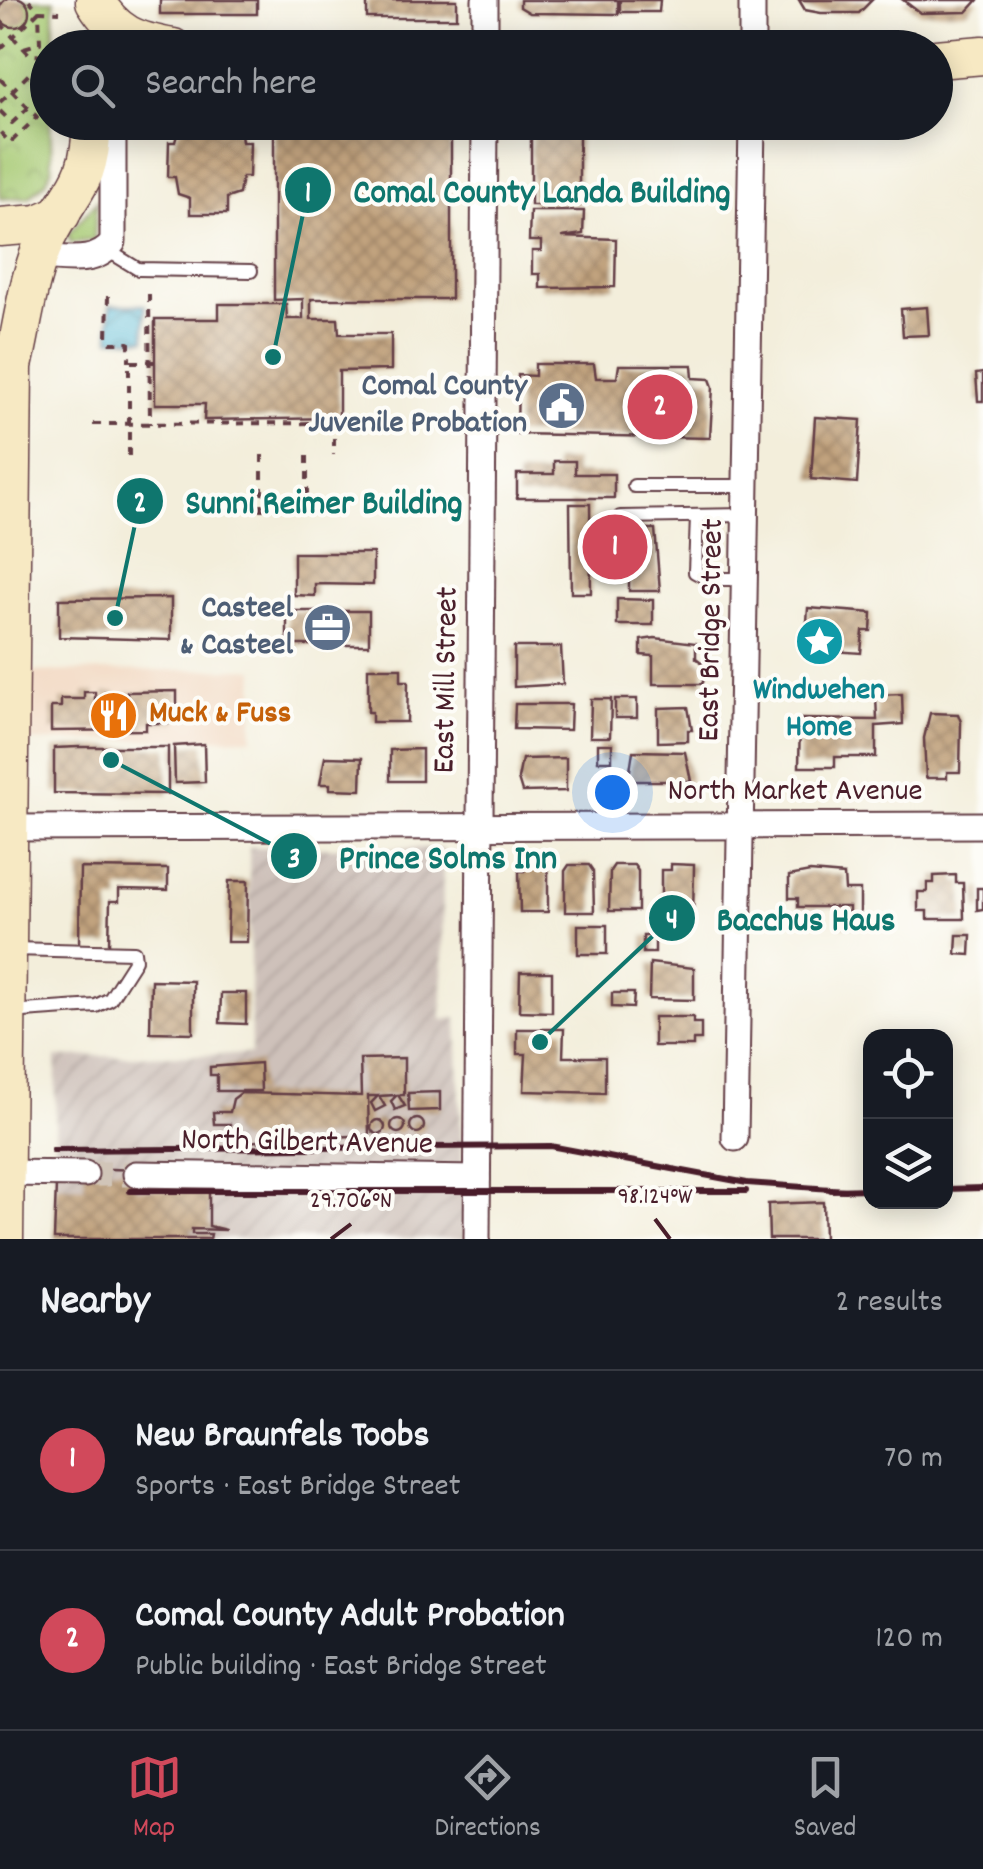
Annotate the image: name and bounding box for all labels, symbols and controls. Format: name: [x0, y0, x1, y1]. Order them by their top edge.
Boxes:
search box: [30, 30, 953, 140]
icon: search: [65, 58, 120, 113]
text: Search here: [145, 58, 317, 113]
callout: Comal County Landa Building: [283, 158, 751, 223]
text: Comal County Landa Building: [353, 170, 731, 220]
text: 1: [305, 174, 311, 217]
place label: Comal County Juvenile Probation: [308, 365, 528, 448]
pin: 2: [628, 370, 692, 444]
public building icon: Comal County Juvenile Probation: [536, 380, 588, 432]
callout: Sunni Reimer Building: [115, 468, 483, 533]
text: Sunni Reimer Building: [185, 481, 463, 531]
text: 2: [133, 484, 147, 527]
pin: 1: [582, 510, 648, 584]
street label: East Bridge Street: [688, 518, 738, 742]
street label: East Mill Street: [423, 586, 473, 774]
place label: Casteel & Casteel: [180, 587, 293, 670]
office icon: Casteel & Casteel: [302, 602, 354, 654]
place icon: Windwehen Home: [793, 616, 845, 668]
place label: Windwehen Home: [753, 669, 885, 752]
restaurant icon: Muck & Fuss: [88, 689, 140, 741]
place label: Muck & Fuss: [149, 692, 291, 738]
your location: [587, 767, 638, 818]
street label: North Market Avenue: [667, 770, 923, 816]
callout: Prince Solms Inn: [269, 824, 578, 889]
text: Prince Solms Inn: [339, 836, 557, 886]
text: 3: [287, 840, 301, 883]
callout: Bacchus Haus: [647, 885, 916, 950]
text: Bacchus Haus: [716, 898, 896, 948]
text: 4: [666, 901, 678, 944]
map controls: [863, 1029, 953, 1209]
button: locate: [863, 1029, 953, 1119]
street label: North Gilbert Avenue: [181, 1119, 433, 1169]
button: layers: [863, 1119, 953, 1209]
text: 98.124°W: [618, 1180, 693, 1216]
text: 29.706°N: [310, 1184, 392, 1220]
text: Nearby: [40, 1274, 150, 1334]
text: 2 results: [836, 1281, 943, 1327]
text: New Braunfels Toobs: [135, 1410, 429, 1465]
text: 1: [69, 1437, 76, 1483]
text: 70 m: [884, 1437, 943, 1483]
text: Sports · East Bridge Street: [135, 1465, 460, 1511]
text: Comal County Adult Probation: [135, 1590, 565, 1645]
text: 2: [66, 1617, 79, 1663]
text: 120 m: [875, 1617, 943, 1663]
text: Public building · East Bridge Street: [135, 1645, 547, 1691]
tab: Map: [127, 1750, 182, 1850]
tab: Directions: [435, 1750, 541, 1850]
tab: Saved: [794, 1750, 856, 1850]

